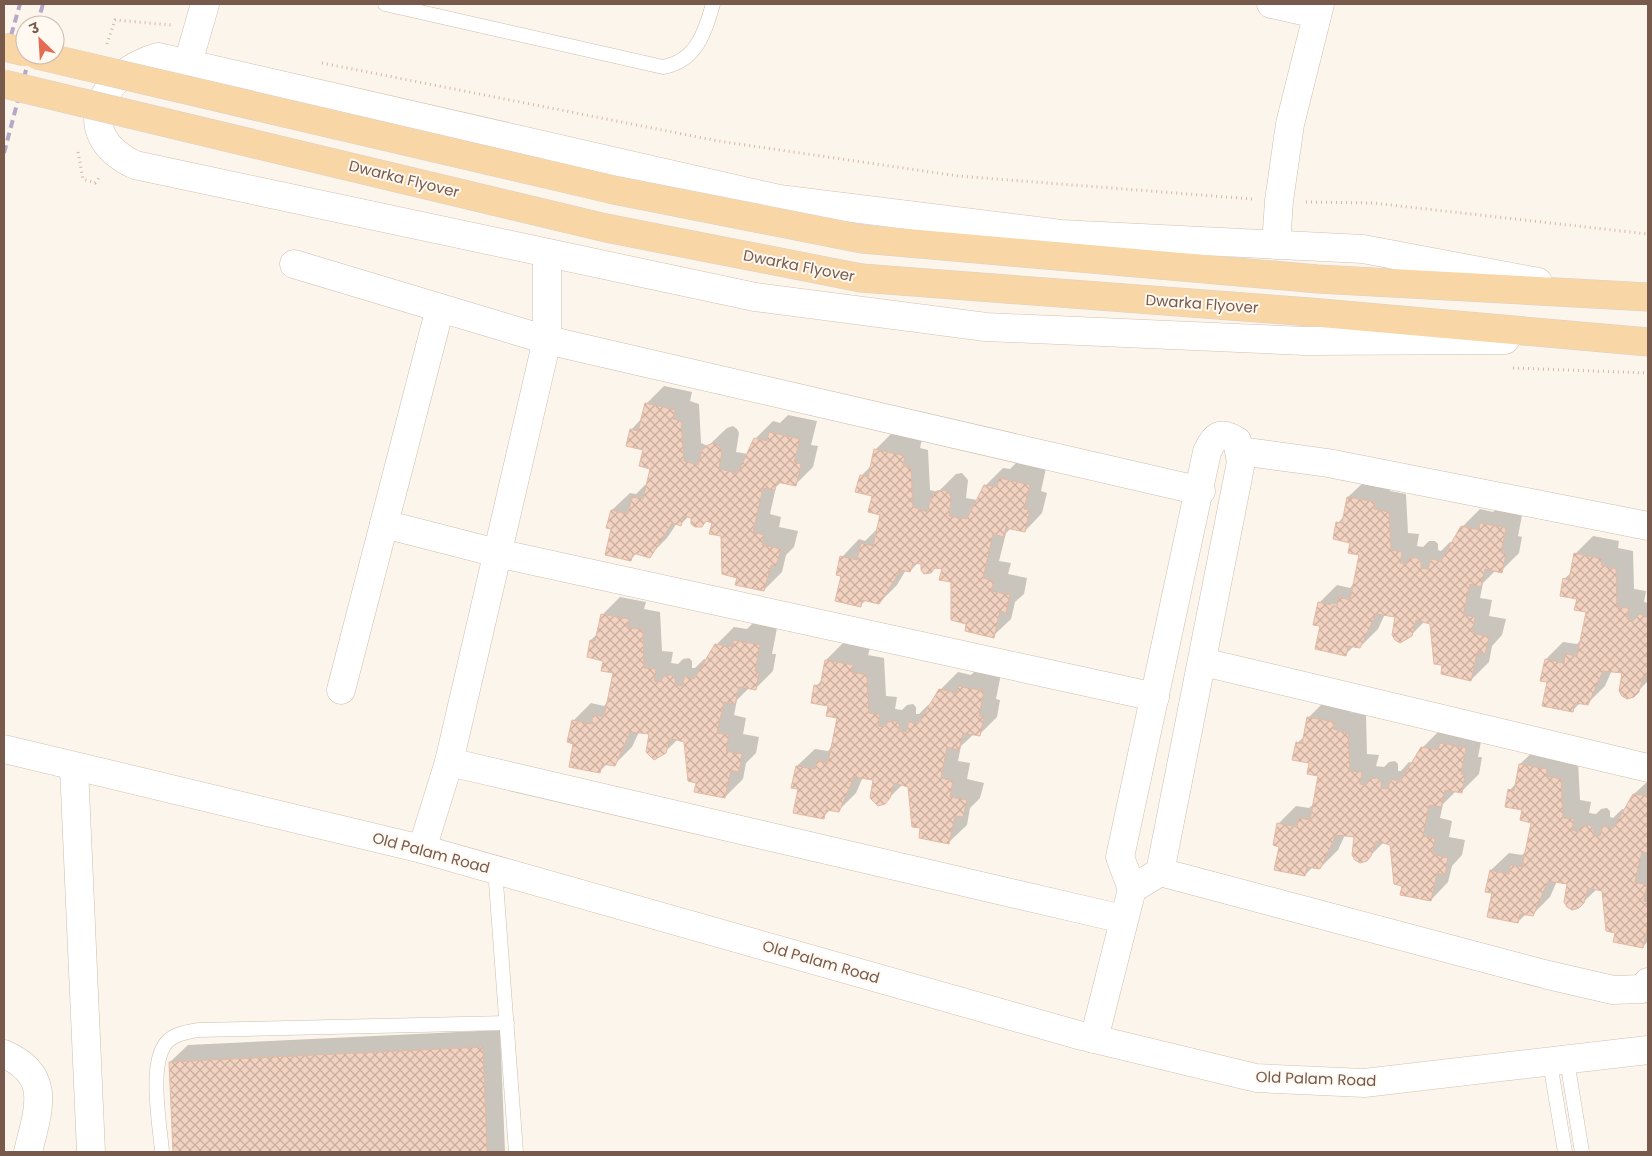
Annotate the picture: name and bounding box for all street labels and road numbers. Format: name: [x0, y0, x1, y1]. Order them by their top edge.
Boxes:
street label: Dwarka Flyover: [347, 155, 462, 202]
street label: Dwarka Flyover: [742, 244, 857, 287]
street label: Dwarka Flyover: [1145, 289, 1260, 318]
street label: Old Palam Road: [370, 827, 492, 878]
street label: Old Palam Road: [760, 935, 882, 988]
street label: Old Palam Road: [1255, 1066, 1377, 1091]

